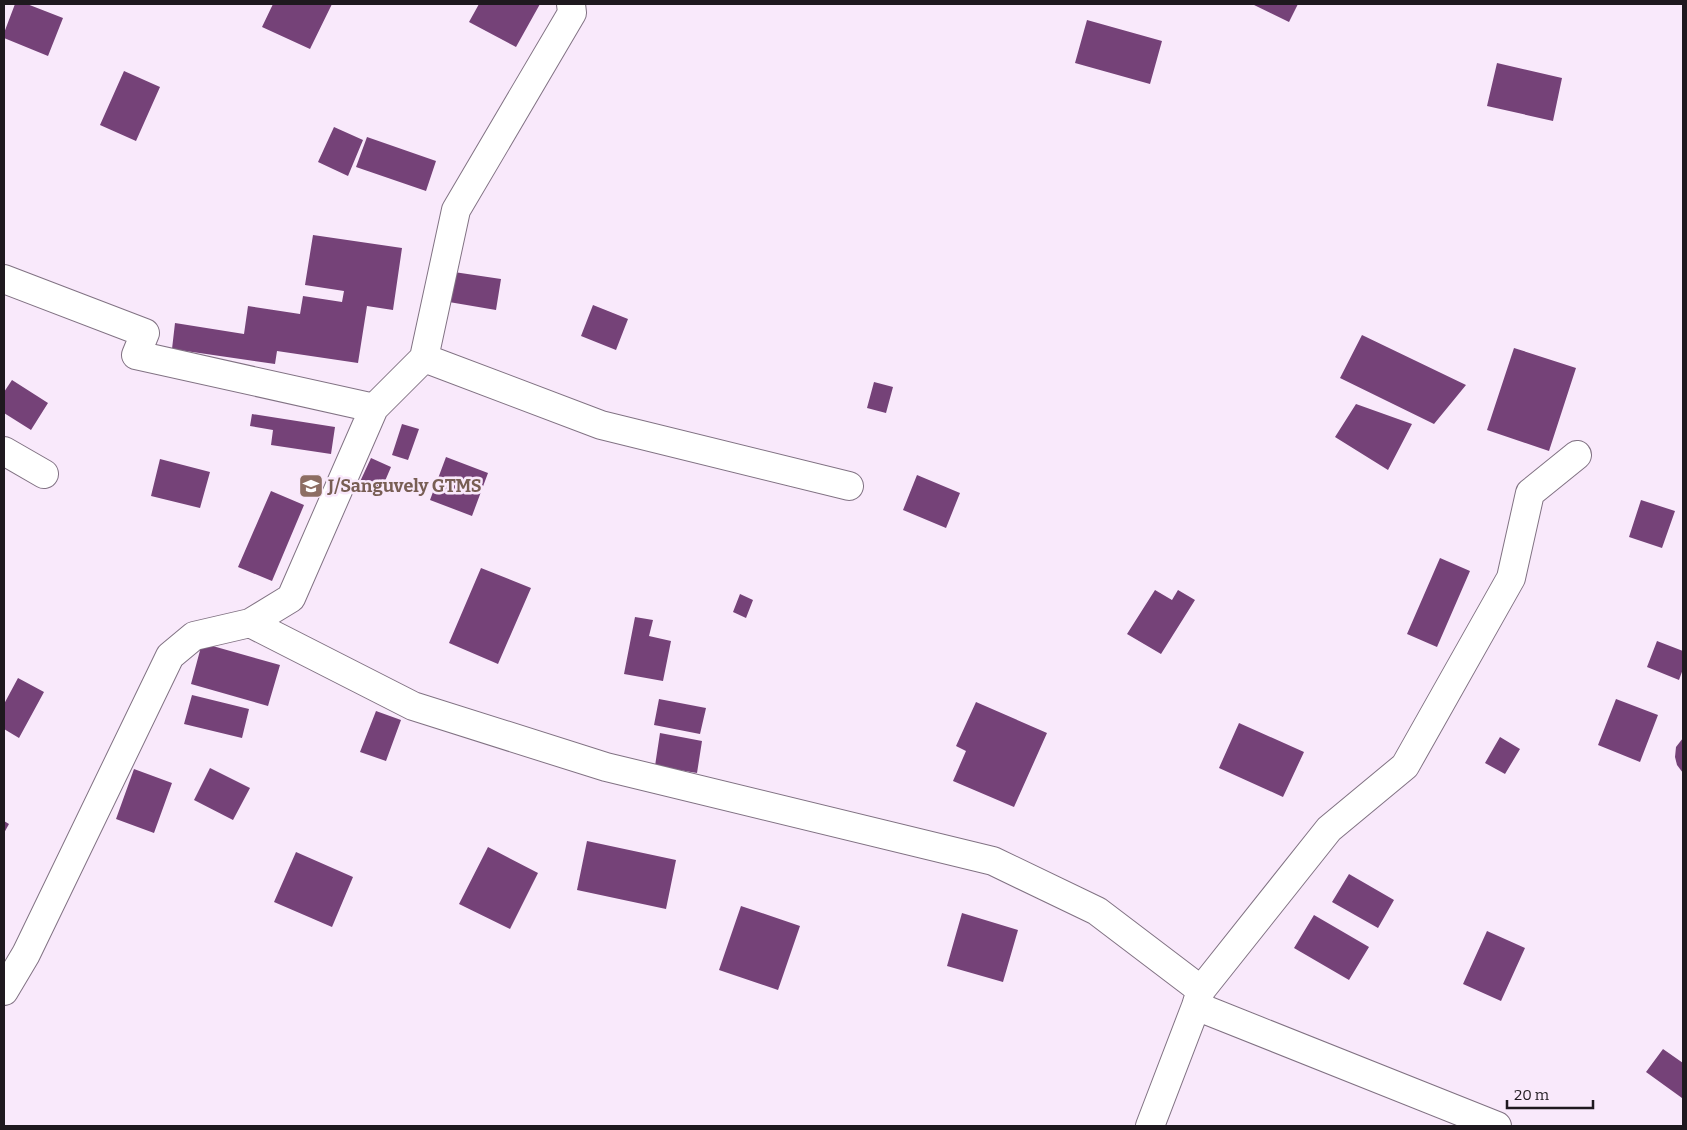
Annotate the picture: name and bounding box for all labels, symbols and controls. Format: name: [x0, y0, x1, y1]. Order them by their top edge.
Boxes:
school or university icon: J/Sanguvely GTMS: [298, 473, 324, 499]
place label: J/Sanguvely GTMS: [327, 475, 482, 497]
scale bar: [1507, 1078, 1593, 1110]
text: 20 m: [1514, 1086, 1550, 1104]

